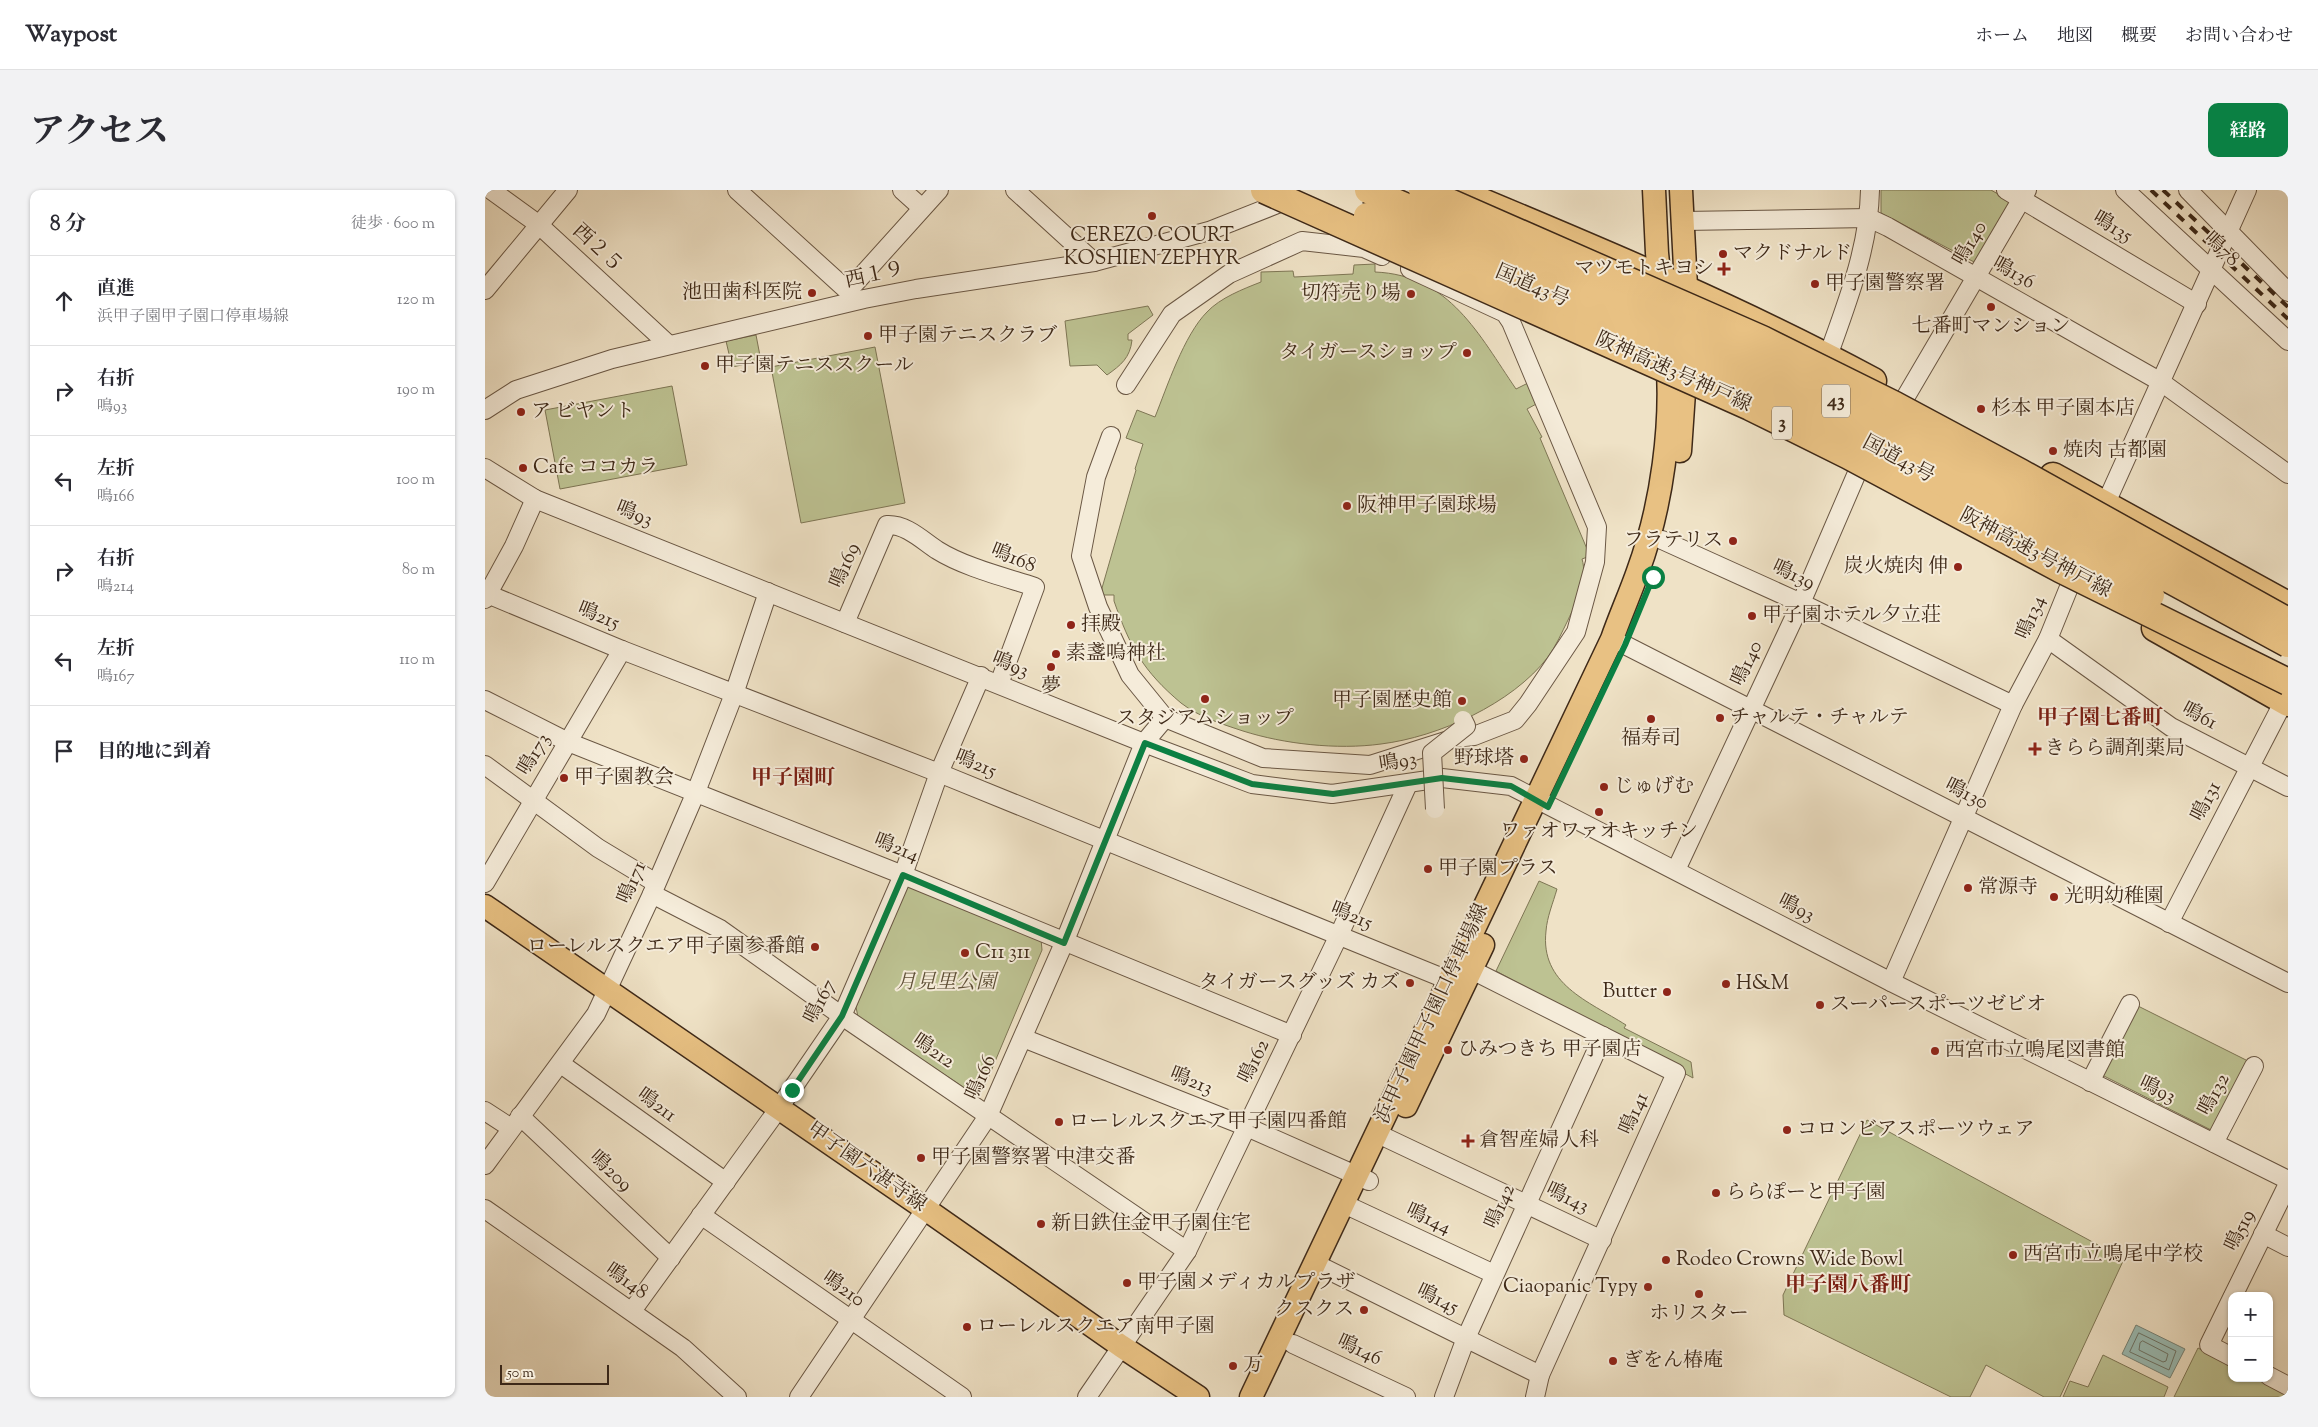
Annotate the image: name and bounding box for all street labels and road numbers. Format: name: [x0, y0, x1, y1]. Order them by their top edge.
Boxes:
street label: 鳴135: [2087, 205, 2137, 251]
street label: 鳴140: [1947, 216, 1995, 272]
street label: 西２５: [565, 218, 629, 280]
street label: 鳴78: [2196, 226, 2246, 274]
street label: 鳴136: [1986, 250, 2040, 298]
street label: 西１９: [843, 256, 907, 296]
street label: 国道43号: [1490, 258, 1574, 316]
street label: 阪神高速3号神戸線: [1590, 326, 1756, 420]
road number: 43: [1822, 385, 1850, 418]
road number: 3: [1772, 407, 1792, 440]
street label: 国道43号: [1857, 429, 1939, 491]
street label: 鳴93: [611, 494, 657, 536]
street label: 阪神高速3号神戸線: [1954, 502, 2116, 606]
street label: 鳴168: [986, 537, 1040, 581]
street label: 鳴169: [824, 539, 868, 593]
street label: 鳴139: [1767, 553, 1819, 599]
street label: 鳴134: [2010, 592, 2054, 644]
street label: 鳴215: [573, 596, 624, 639]
street label: 鳴140: [1725, 636, 1771, 692]
street label: 鳴93: [987, 645, 1033, 687]
street label: 鳴61: [2176, 696, 2222, 738]
street label: 鳴173: [511, 728, 559, 782]
street label: 鳴215: [950, 744, 1001, 787]
street label: 鳴93: [1377, 746, 1419, 780]
street label: 鳴130: [1939, 772, 1993, 818]
street label: 鳴131: [2185, 777, 2229, 827]
street label: 鳴214: [869, 827, 923, 871]
street label: 鳴171: [611, 857, 655, 909]
street label: 鳴93: [1773, 887, 1819, 931]
street label: 鳴215: [1326, 896, 1377, 939]
street label: 浜甲子園甲子園口停車場線: [1369, 899, 1497, 1129]
street label: 鳴167: [797, 975, 845, 1029]
street label: 鳴212: [906, 1027, 960, 1077]
street label: 鳴162: [1232, 1035, 1278, 1089]
street label: 鳴166: [959, 1051, 1005, 1105]
street label: 鳴213: [1165, 1060, 1217, 1104]
street label: 鳴132: [2192, 1069, 2238, 1121]
street label: 鳴93: [2134, 1070, 2180, 1112]
street label: 鳴211: [630, 1082, 682, 1130]
street label: 鳴141: [1613, 1088, 1657, 1140]
street label: 甲子園六湛寺線: [800, 1116, 932, 1220]
street label: 鳴209: [582, 1144, 638, 1200]
street label: 鳴143: [1540, 1176, 1594, 1222]
street label: 鳴142: [1478, 1180, 1524, 1234]
street label: 鳴144: [1401, 1197, 1455, 1243]
street label: 鳴519: [2219, 1205, 2263, 1257]
street label: 鳴148: [598, 1257, 654, 1307]
street label: 鳴210: [816, 1265, 870, 1315]
street label: 鳴145: [1411, 1277, 1463, 1323]
street label: 鳴146: [1332, 1328, 1386, 1374]

